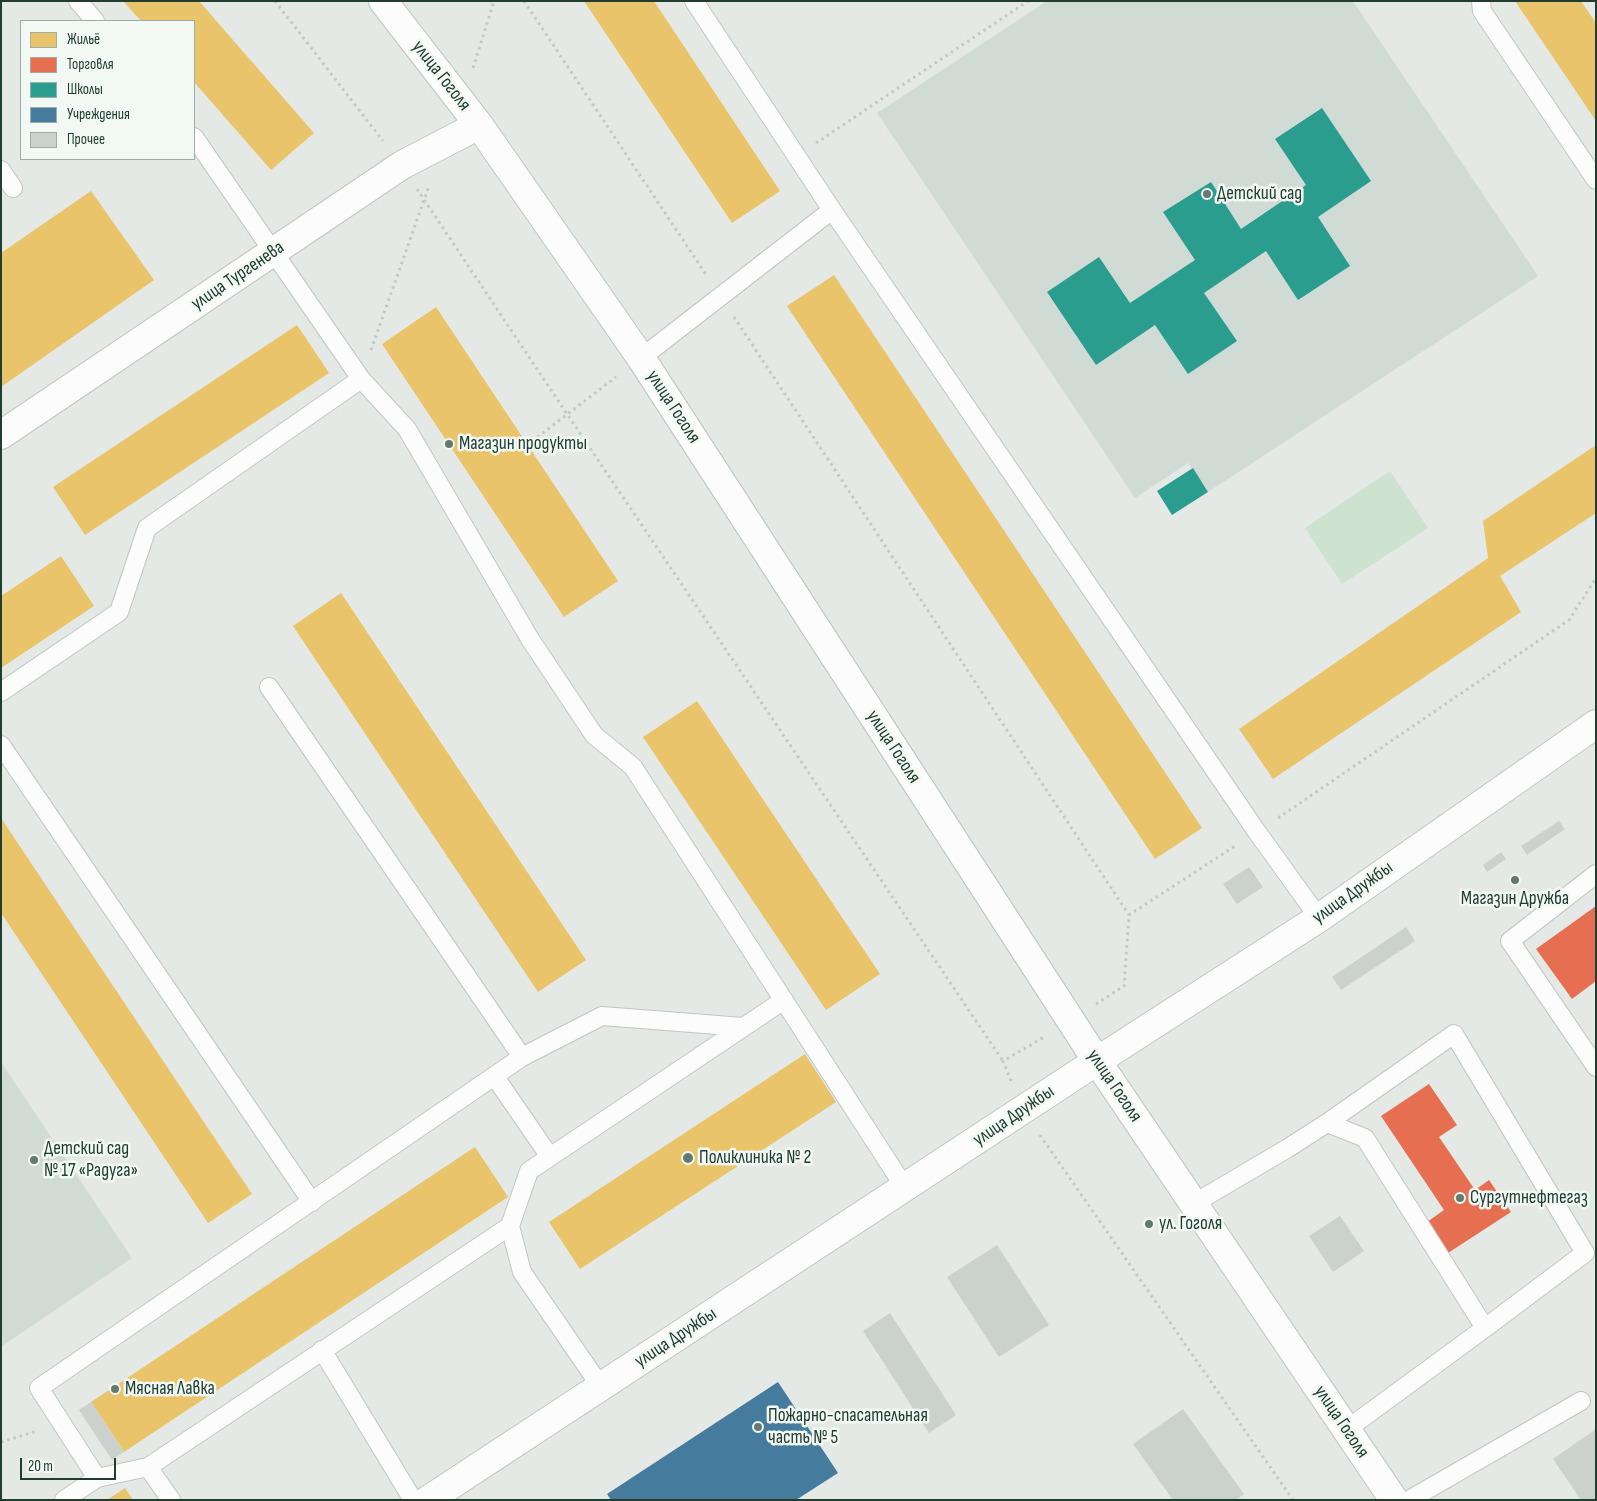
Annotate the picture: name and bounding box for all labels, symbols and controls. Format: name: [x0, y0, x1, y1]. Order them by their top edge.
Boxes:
legend: [20, 20, 195, 160]
text: Жильё: [67, 30, 100, 49]
street label: улица Гоголя: [407, 36, 475, 116]
text: Торговля: [67, 55, 114, 74]
text: Школы: [67, 80, 103, 99]
text: Учреждения: [67, 105, 130, 124]
text: Прочее: [67, 130, 105, 149]
place label: Детский сад: [1217, 183, 1302, 205]
marker: Детский сад: [1201, 188, 1213, 200]
street label: улица Тургенева: [187, 237, 289, 315]
street label: улица Гоголя: [641, 366, 705, 448]
place label: Магазин продукты: [459, 433, 587, 455]
marker: Магазин продукты: [443, 438, 455, 450]
street label: улица Гоголя: [861, 706, 925, 788]
street label: улица Дружбы: [1308, 857, 1398, 929]
marker: Магазин Дружба: [1509, 874, 1521, 886]
place label: Магазин Дружба: [1461, 888, 1569, 910]
street label: улица Гоголя: [1081, 1045, 1147, 1127]
street label: улица Дружбы: [969, 1080, 1059, 1152]
place label: Детский сад № 17 «Радуга»: [44, 1138, 138, 1182]
place label: Поликлиника № 2: [699, 1147, 811, 1169]
marker: Поликлиника № 2: [681, 1151, 695, 1165]
marker: Детский сад № 17 «Радуга»: [28, 1154, 40, 1166]
place label: Сургутнефтегаз: [1470, 1187, 1588, 1209]
marker: Сургутнефтегаз: [1454, 1192, 1466, 1204]
place label: ул. Гоголя: [1159, 1213, 1222, 1235]
marker: ул. Гоголя: [1143, 1218, 1155, 1230]
street label: улица Дружбы: [631, 1303, 721, 1373]
place label: Мясная Лавка: [125, 1378, 215, 1400]
street label: улица Гоголя: [1308, 1381, 1374, 1463]
marker: Мясная Лавка: [109, 1383, 121, 1395]
place label: Пожарно-спасательная часть № 5: [768, 1405, 928, 1449]
marker: Пожарно-спасательная часть № 5: [752, 1421, 764, 1433]
scale bar: [22, 1448, 119, 1480]
text: 20 m: [28, 1457, 53, 1476]

